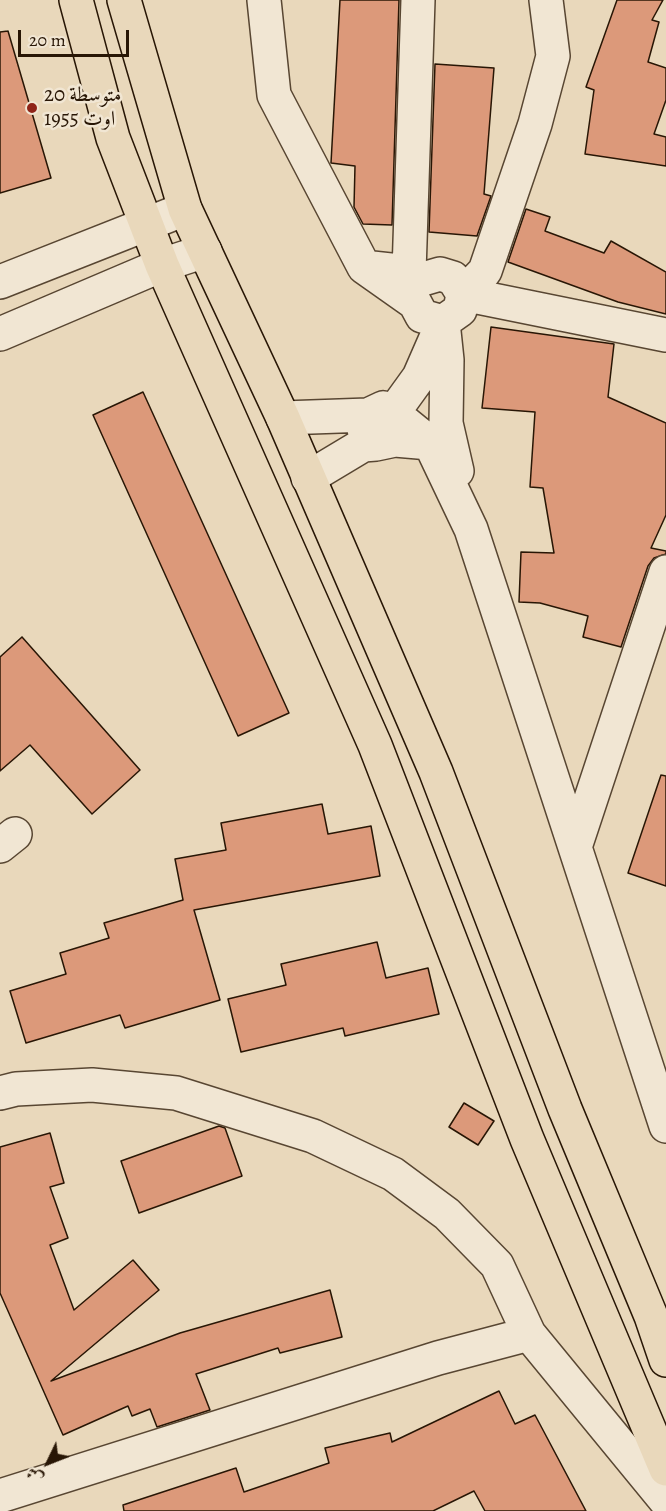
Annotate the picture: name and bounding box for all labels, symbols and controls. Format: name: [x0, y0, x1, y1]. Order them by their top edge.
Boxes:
scale bar: [21, 18, 132, 56]
text: 20 m: [29, 28, 66, 52]
place label: متوسطة 20 اوت 1955: [44, 83, 121, 133]
marker: متوسطة 20 اوت 1955: [25, 101, 39, 115]
north arrow: [18, 1433, 78, 1493]
text: ش: [21, 1462, 48, 1489]

